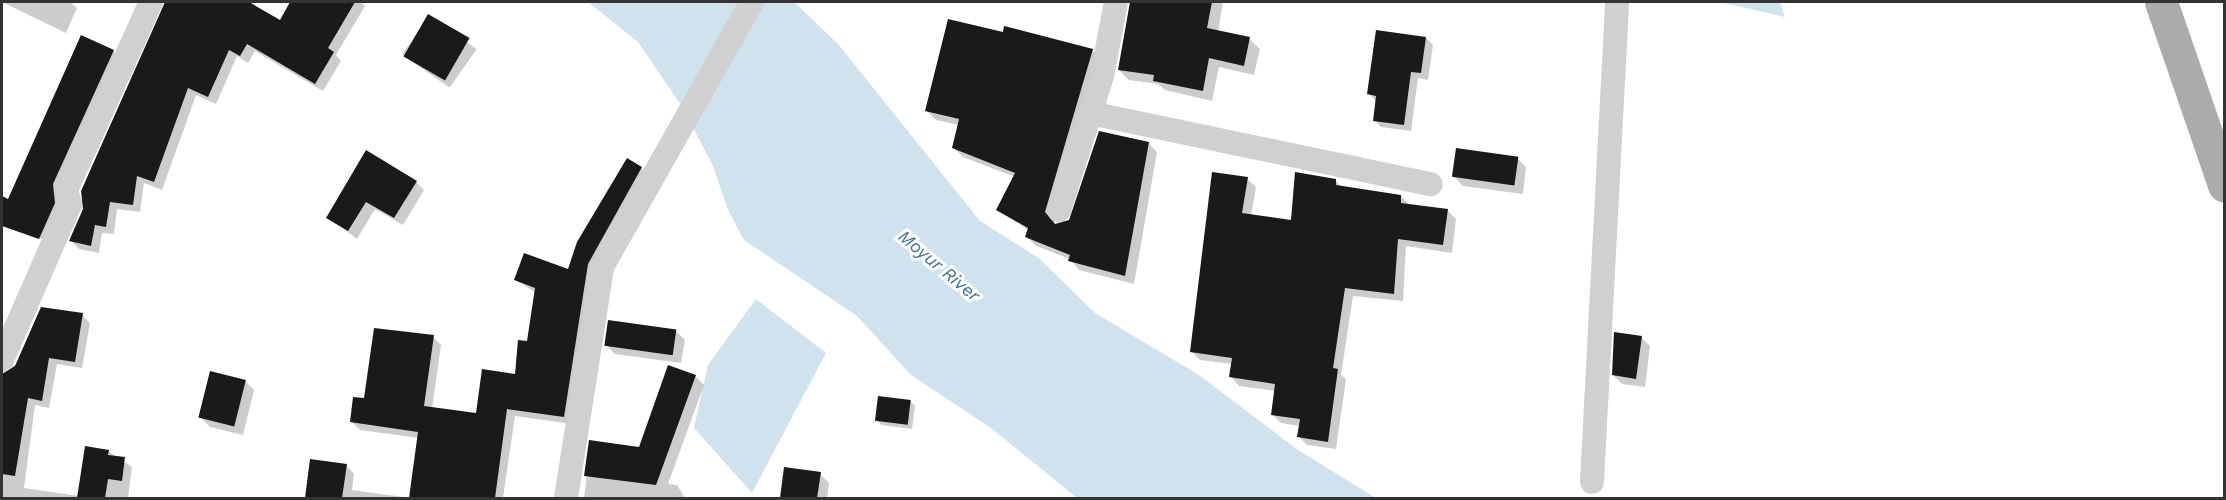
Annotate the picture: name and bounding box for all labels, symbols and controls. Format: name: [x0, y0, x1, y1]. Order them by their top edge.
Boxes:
water label: Moyur River: [894, 225, 984, 307]

